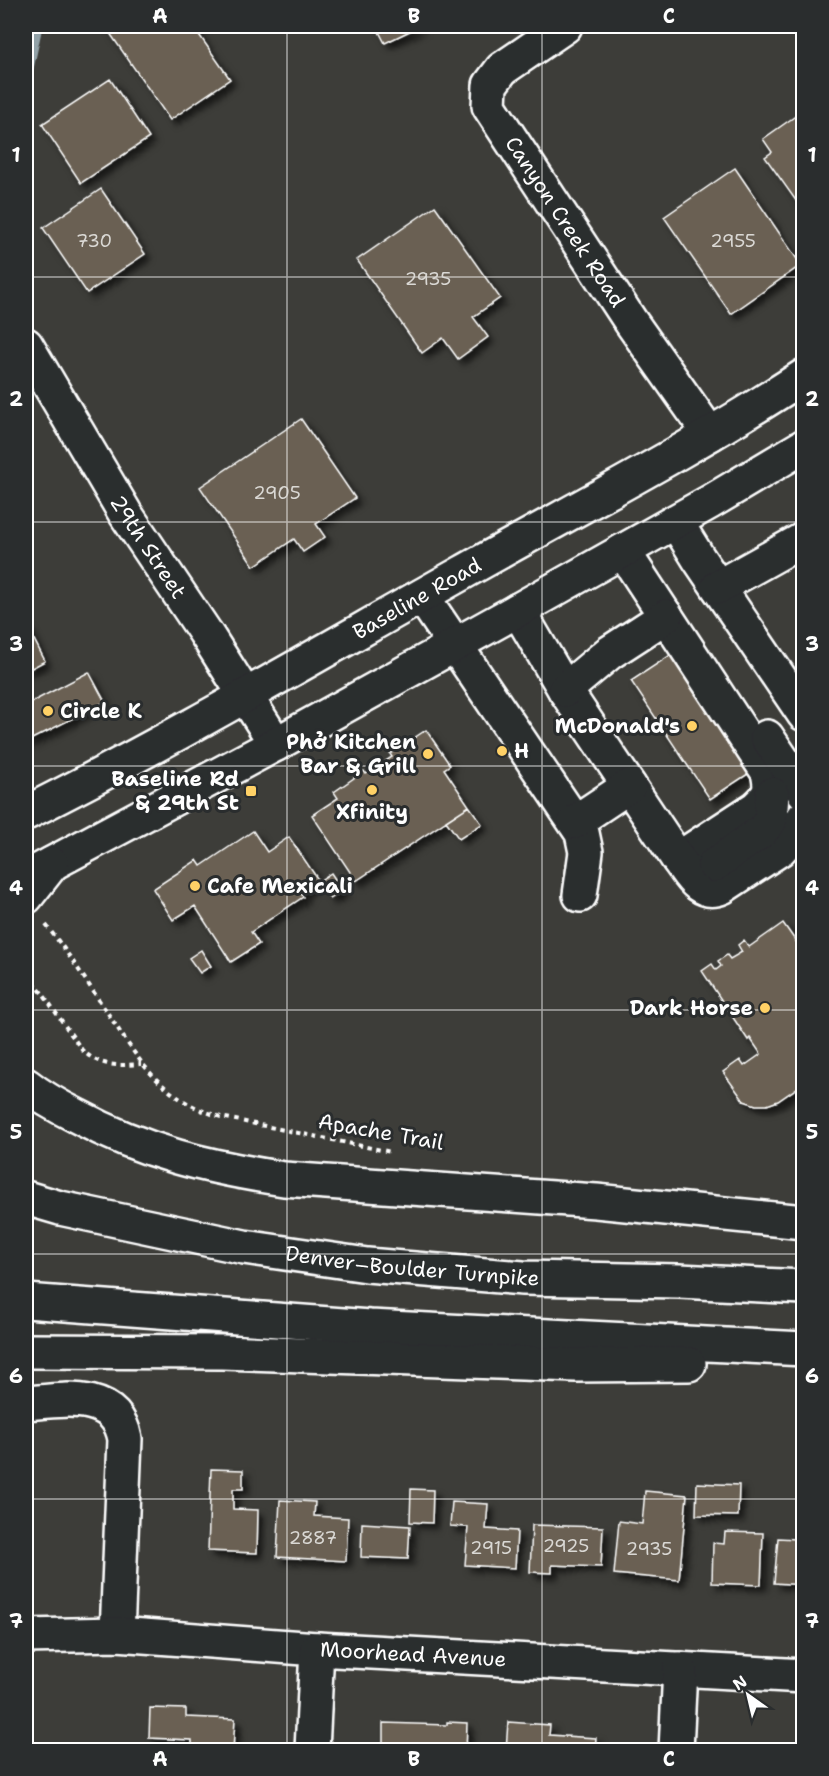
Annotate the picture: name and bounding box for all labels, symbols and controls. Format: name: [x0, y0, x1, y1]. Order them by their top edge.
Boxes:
text: A: [152, 3, 168, 29]
text: B: [408, 3, 420, 29]
text: C: [663, 3, 675, 29]
street label: Canyon Creek Road: [499, 131, 632, 313]
text: 1: [11, 142, 21, 168]
text: 1: [807, 142, 817, 168]
house number: 730: [76, 229, 112, 253]
house number: 2955: [710, 229, 756, 253]
house number: 2935: [405, 267, 451, 291]
text: 2: [9, 386, 23, 412]
text: 2: [805, 386, 819, 412]
house number: 2905: [253, 481, 301, 505]
street label: 29th Street: [104, 490, 193, 604]
street label: Baseline Road: [348, 551, 486, 646]
text: 3: [9, 631, 23, 657]
text: 3: [805, 631, 819, 657]
place label: Circle K: [60, 697, 143, 725]
marker: Circle K: [41, 704, 55, 718]
place label: McDonald's: [555, 712, 680, 740]
marker: McDonald's: [685, 719, 699, 733]
place label: Phở Kitchen Bar & Grill: [286, 728, 416, 780]
place label: H: [514, 737, 529, 765]
marker: H: [495, 744, 509, 758]
marker: Phở Kitchen Bar & Grill: [421, 747, 435, 761]
place label: Baseline Rd & 29th St: [112, 765, 239, 817]
marker: Xfinity: [365, 783, 379, 797]
marker: Baseline Rd & 29th St: [244, 784, 258, 798]
place label: Xfinity: [336, 798, 408, 826]
place label: Cafe Mexicali: [207, 872, 353, 900]
text: 4: [9, 875, 23, 901]
text: 4: [805, 875, 819, 901]
marker: Cafe Mexicali: [188, 879, 202, 893]
place label: Dark Horse: [630, 994, 753, 1022]
marker: Dark Horse: [758, 1001, 772, 1015]
street label: Apache Trail: [316, 1107, 447, 1157]
text: 5: [10, 1119, 22, 1145]
text: 5: [806, 1119, 818, 1145]
street label: Denver–Boulder Turnpike: [283, 1239, 539, 1292]
text: 6: [9, 1363, 23, 1389]
text: 6: [805, 1363, 819, 1389]
house number: 2887: [289, 1526, 337, 1550]
house number: 2925: [543, 1534, 589, 1558]
house number: 2915: [470, 1536, 512, 1560]
house number: 2935: [626, 1537, 672, 1561]
text: 7: [9, 1608, 23, 1634]
text: 7: [805, 1608, 819, 1634]
street label: Moorhead Avenue: [319, 1635, 507, 1673]
north arrow: [718, 1665, 778, 1725]
text: N: [729, 1671, 751, 1695]
text: A: [152, 1746, 168, 1772]
text: B: [408, 1746, 420, 1772]
text: C: [663, 1746, 675, 1772]

